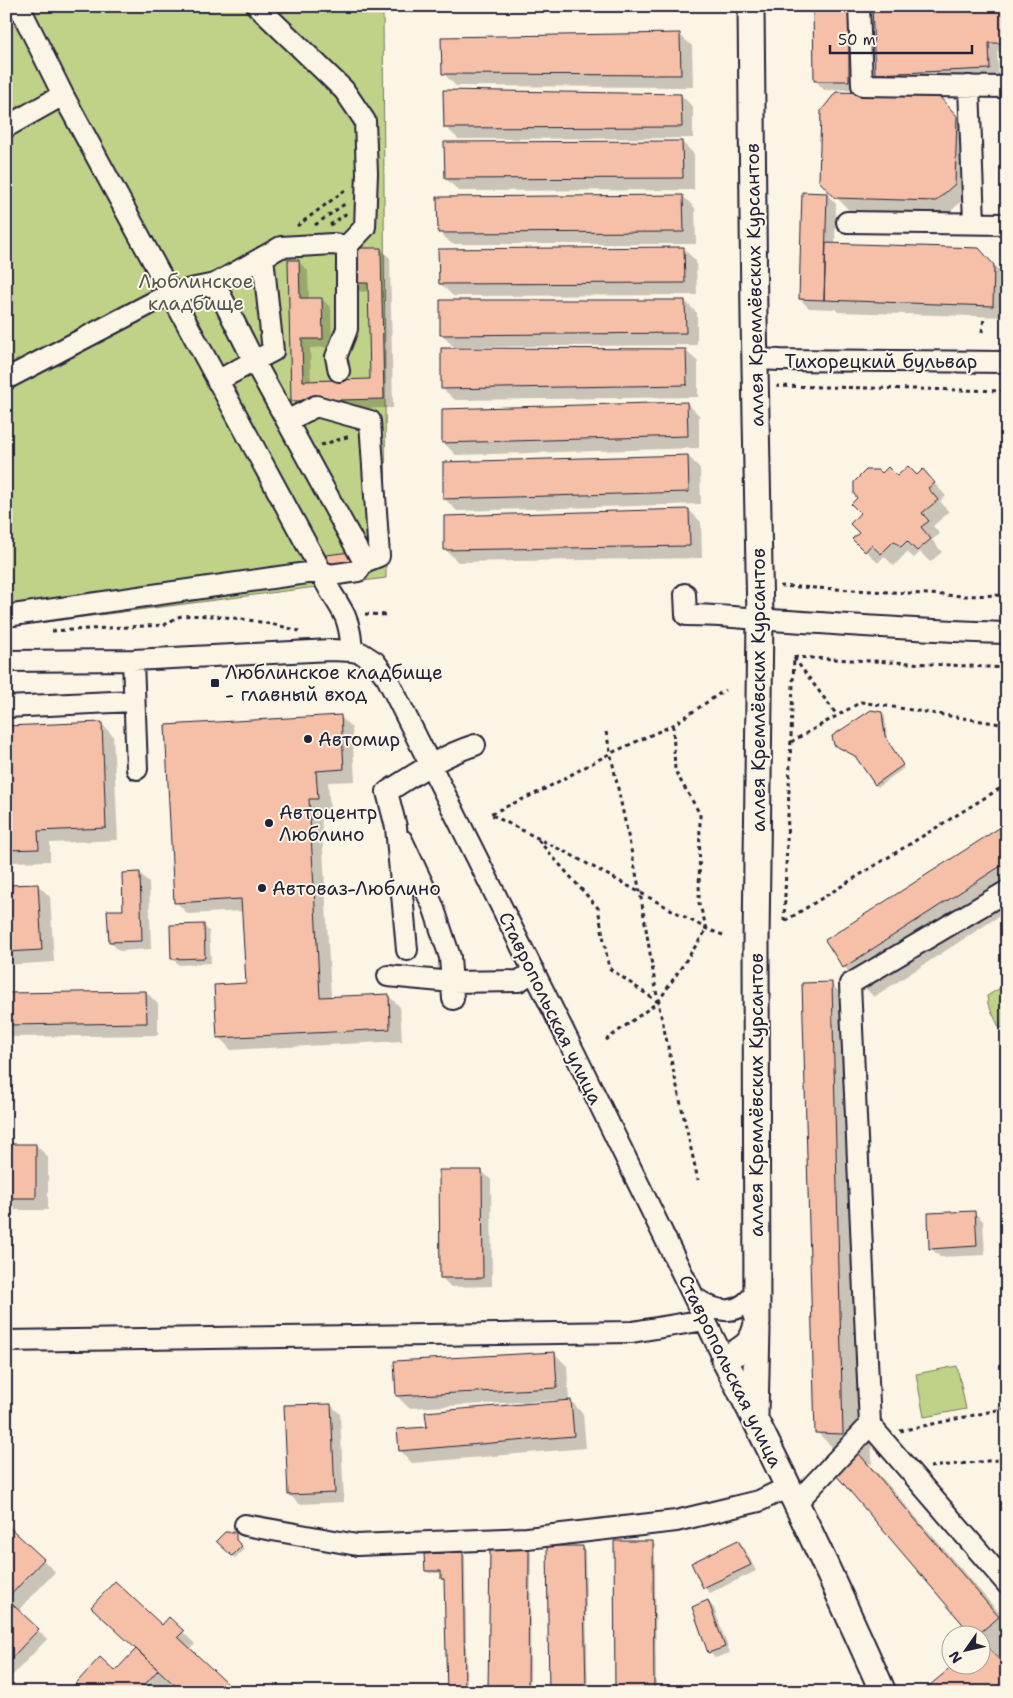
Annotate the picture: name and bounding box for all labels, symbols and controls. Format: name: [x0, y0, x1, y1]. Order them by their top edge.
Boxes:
scale bar: [830, 22, 973, 54]
text: 50 m: [838, 30, 876, 50]
street label: аллея Кремлёвских Курсантов: [740, 143, 769, 427]
park label: Люблинское кладбище: [138, 269, 254, 316]
street label: Тихорецкий бульвар: [785, 349, 977, 374]
street label: аллея Кремлёвских Курсантов: [746, 548, 771, 832]
place label: Люблинское кладбище - главный вход: [225, 660, 443, 707]
marker: Люблинское кладбище - главный вход: [209, 677, 221, 689]
place label: Автомир: [318, 727, 400, 752]
marker: Автомир: [302, 733, 314, 745]
place label: Автоцентр Люблино: [279, 800, 377, 847]
marker: Автоцентр Люблино: [263, 817, 275, 829]
place label: Автоваз-Люблино: [272, 876, 441, 901]
marker: Автоваз-Люблино: [256, 882, 268, 894]
street label: Ставропольская улица: [493, 908, 608, 1109]
street label: аллея Кремлёвских Курсантов: [744, 953, 769, 1237]
street label: Ставропольская улица: [673, 1271, 788, 1472]
north arrow: [940, 1626, 990, 1676]
text: N: [945, 1648, 966, 1667]

